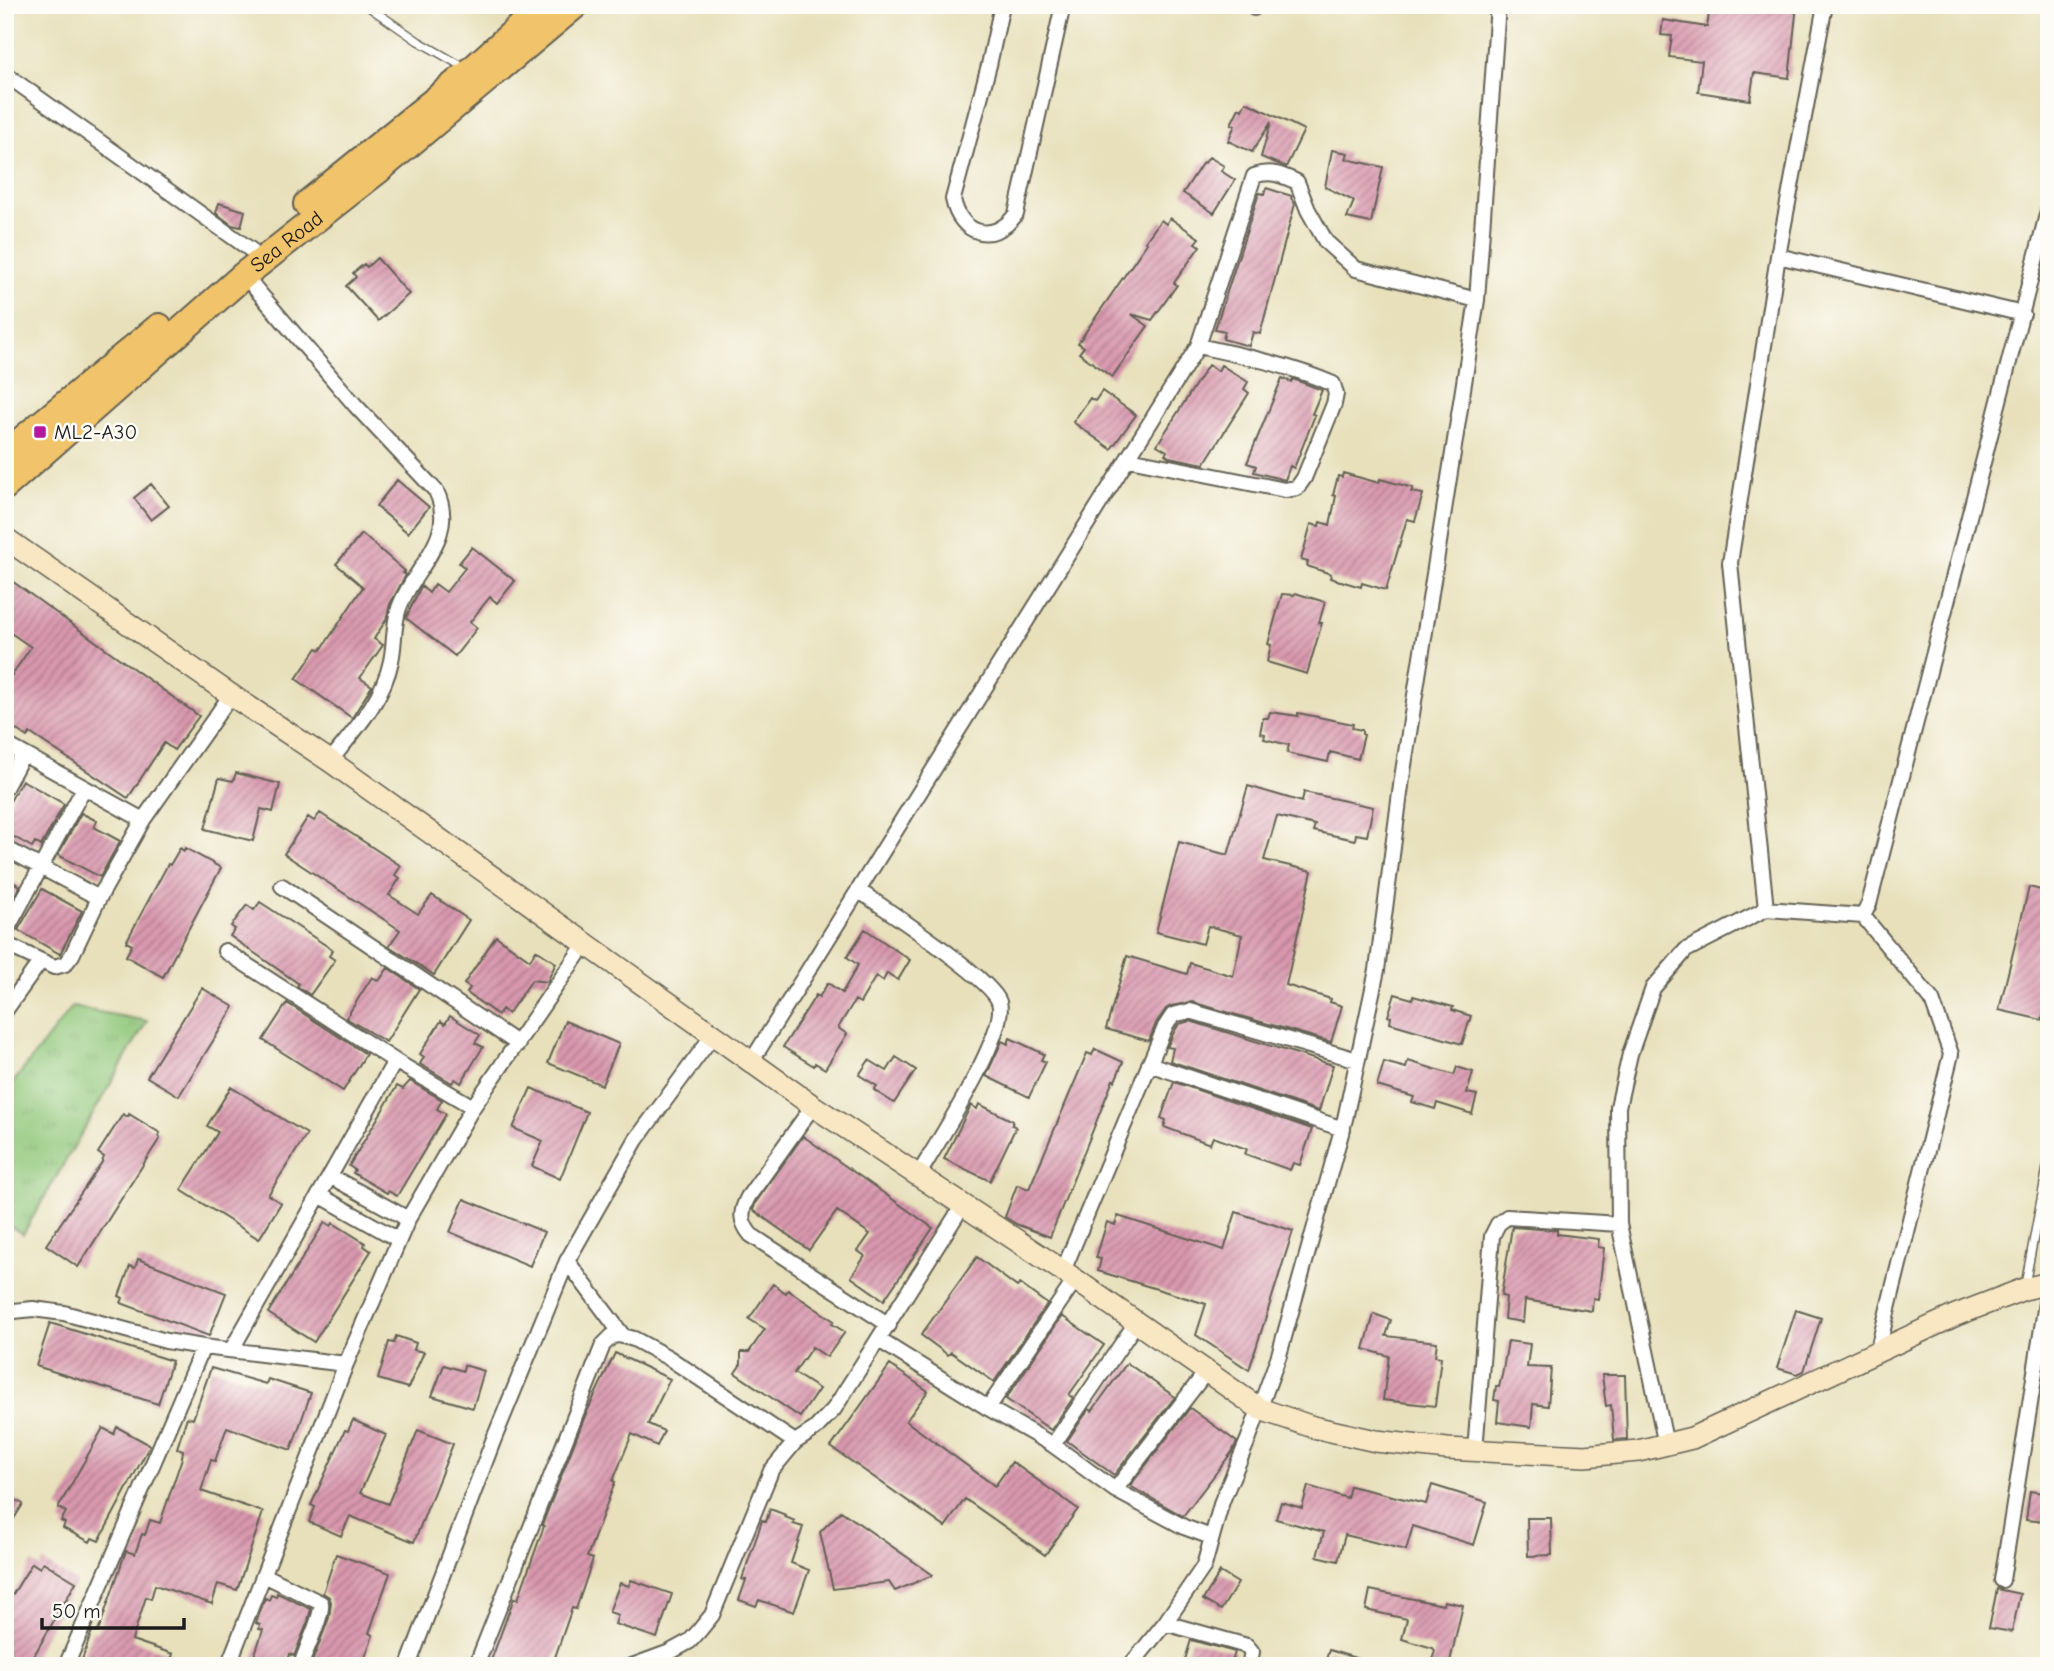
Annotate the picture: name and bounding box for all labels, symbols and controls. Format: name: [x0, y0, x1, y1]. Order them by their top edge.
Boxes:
street label: Sea Road: [246, 206, 328, 277]
place label: ML2-A30: [54, 420, 137, 444]
marker: ML2-A30: [32, 424, 48, 440]
scale bar: [42, 1587, 184, 1631]
text: 50 m: [52, 1599, 101, 1623]

